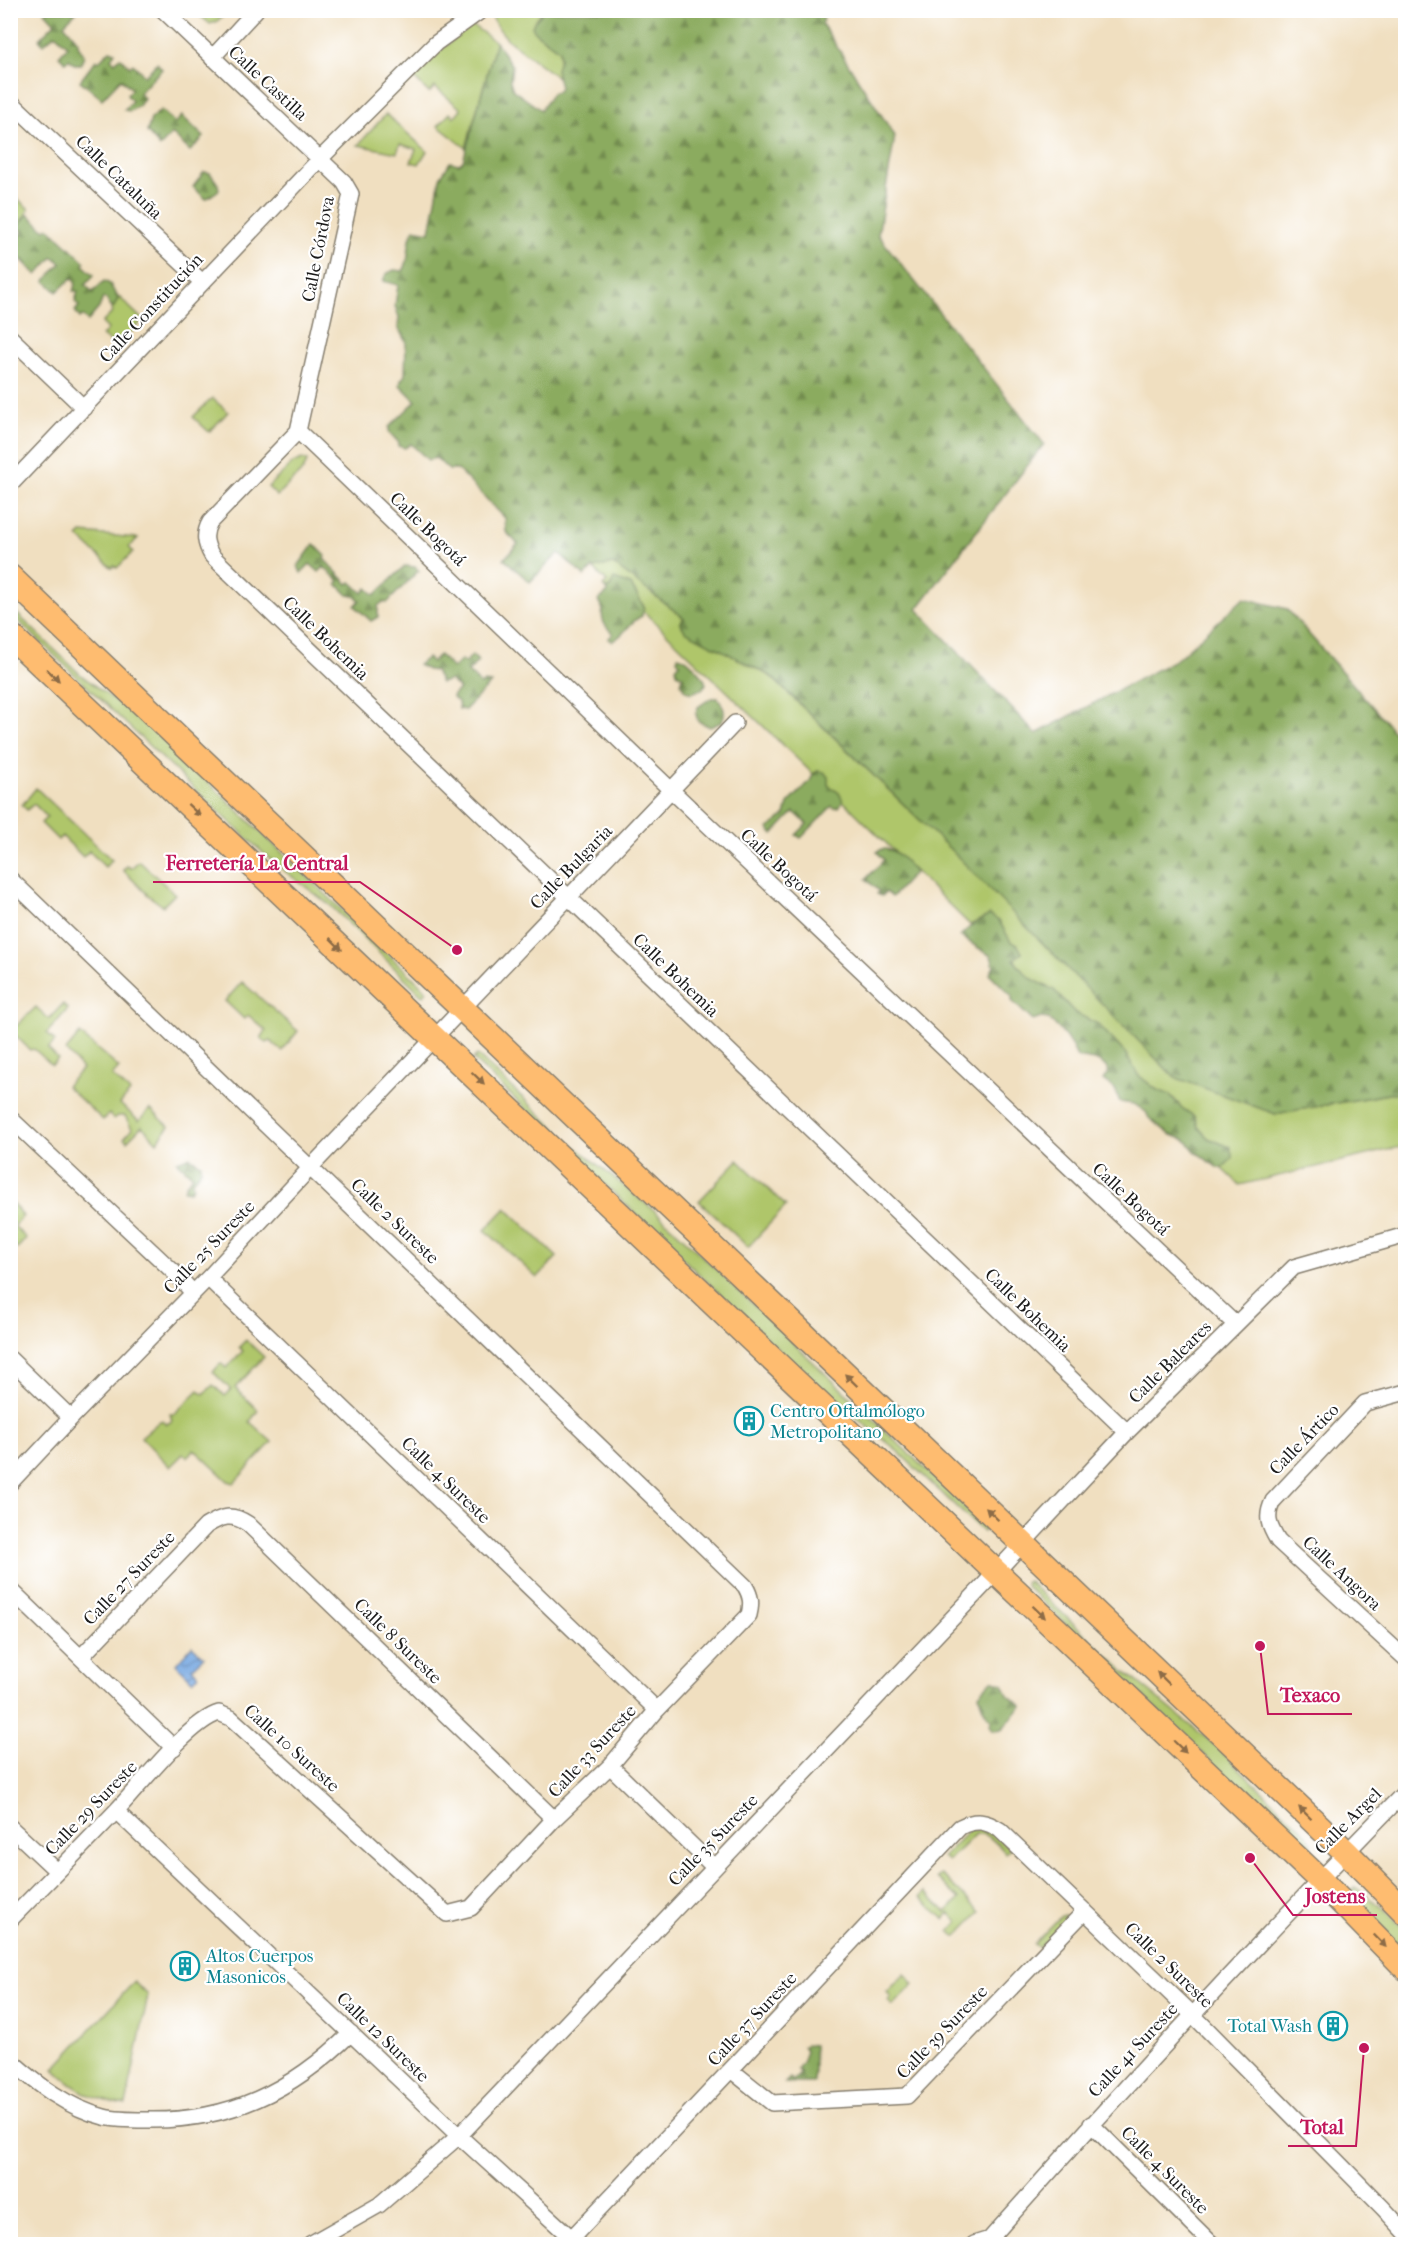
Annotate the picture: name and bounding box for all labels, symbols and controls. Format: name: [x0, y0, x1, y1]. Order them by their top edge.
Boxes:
street label: Calle Castilla: [224, 42, 312, 126]
street label: Calle Cataluña: [71, 131, 167, 224]
street label: Calle Córdova: [298, 194, 339, 304]
street label: Calle Constitución: [95, 249, 208, 367]
street label: Calle Bogotá: [385, 488, 470, 571]
street label: Calle Bohemia: [278, 592, 373, 685]
one-way arrow: [45, 668, 59, 682]
one-way arrow: [186, 803, 201, 816]
street label: Calle Bulgaria: [526, 820, 617, 914]
street label: Calle Bogotá: [736, 825, 822, 907]
callout: Ferretería La Central: [153, 844, 360, 882]
text: Ferretería La Central: [164, 852, 349, 875]
street label: Calle Bohemia: [628, 929, 723, 1022]
one-way arrow: [328, 937, 343, 951]
one-way arrow: [470, 1070, 484, 1084]
street label: Calle Bogotá: [1088, 1159, 1174, 1241]
street label: Calle 2 Sureste: [346, 1174, 443, 1269]
street label: Calle 25 Sureste: [160, 1196, 259, 1298]
street label: Calle Bohemia: [980, 1264, 1075, 1357]
street label: Calle Baleares: [1125, 1316, 1216, 1408]
one-way arrow: [844, 1373, 858, 1387]
street label: Calle Ártico: [1264, 1399, 1344, 1479]
place label: Centro Oftalmólogo Metropolitano: [770, 1401, 925, 1443]
building icon: Centro Oftalmólogo Metropolitano: [733, 1405, 765, 1437]
street label: Calle 4 Sureste: [397, 1433, 495, 1528]
one-way arrow: [985, 1508, 999, 1522]
street label: Calle 27 Sureste: [79, 1527, 180, 1630]
street label: Calle Angora: [1298, 1532, 1386, 1615]
street label: Calle 8 Sureste: [349, 1594, 446, 1688]
one-way arrow: [1032, 1605, 1046, 1619]
one-way arrow: [1156, 1671, 1171, 1685]
callout: Texaco: [1268, 1676, 1352, 1714]
text: Texaco: [1279, 1684, 1340, 1707]
street label: Calle 10 Sureste: [240, 1700, 344, 1797]
street label: Calle 33 Sureste: [544, 1700, 641, 1802]
one-way arrow: [1173, 1739, 1187, 1753]
street label: Calle 29 Sureste: [41, 1757, 142, 1860]
street label: Calle Argel: [1311, 1784, 1386, 1859]
street label: Calle 35 Sureste: [664, 1790, 763, 1891]
one-way arrow: [1298, 1806, 1312, 1820]
callout: Jostens: [1293, 1877, 1377, 1915]
text: Jostens: [1303, 1885, 1366, 1908]
street label: Calle 2 Sureste: [1120, 1918, 1217, 2013]
one-way arrow: [1373, 1934, 1387, 1949]
place label: Altos Cuerpos Masonicos: [205, 1946, 314, 1988]
building icon: Altos Cuerpos Masonicos: [169, 1950, 201, 1982]
street label: Calle 37 Sureste: [703, 1968, 801, 2071]
street label: Calle 39 Sureste: [893, 1981, 992, 2083]
street label: Calle 12 Sureste: [332, 1988, 433, 2087]
street label: Calle 41 Sureste: [1084, 1999, 1183, 2102]
building icon: Total Wash: [1317, 2010, 1349, 2042]
place label: Total Wash: [1227, 2016, 1312, 2037]
callout: Total: [1288, 2108, 1356, 2146]
text: Total: [1299, 2116, 1344, 2139]
street label: Calle 4 Sureste: [1116, 2122, 1213, 2219]

